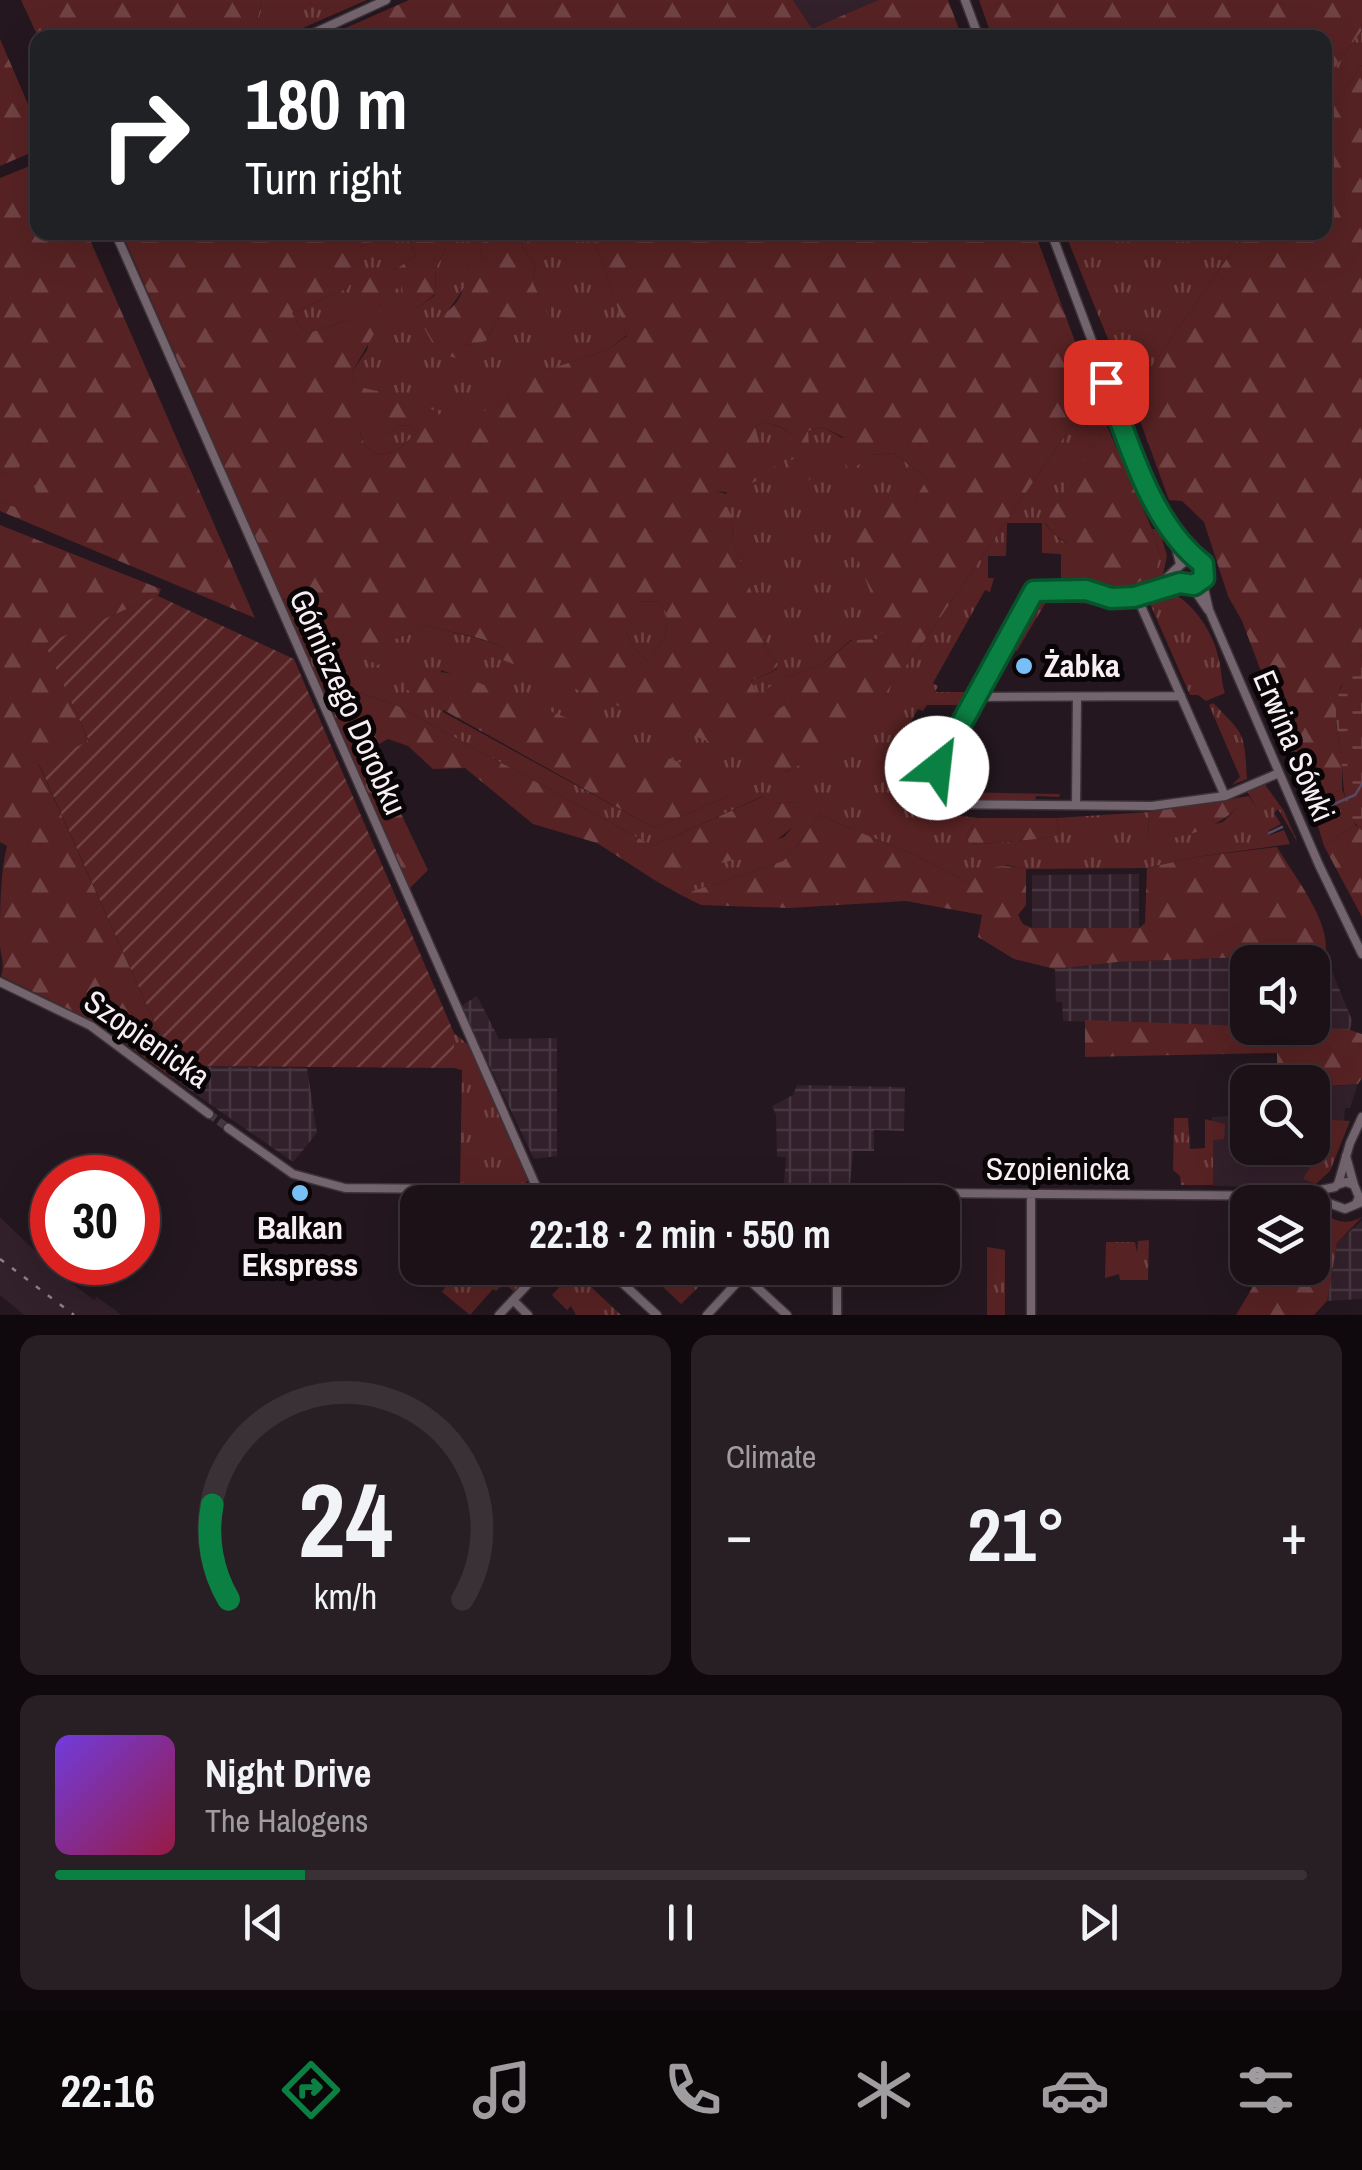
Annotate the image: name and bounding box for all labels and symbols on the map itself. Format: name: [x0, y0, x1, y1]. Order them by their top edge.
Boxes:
pin: [1064, 340, 1149, 425]
street label: Górniczego Dorobku: [280, 582, 417, 821]
place label: Żabka: [1044, 644, 1120, 687]
marker: Żabka: [1013, 655, 1035, 677]
street label: Erwina Sówki: [1243, 664, 1346, 828]
position arrow: [885, 716, 989, 820]
street label: Szopienicka: [76, 980, 219, 1098]
street label: Szopienicka: [986, 1147, 1131, 1190]
speed limit sign: 30: [30, 1155, 160, 1285]
marker: Balkan Ekspress: [289, 1182, 311, 1204]
place label: Balkan Ekspress: [242, 1206, 358, 1286]

